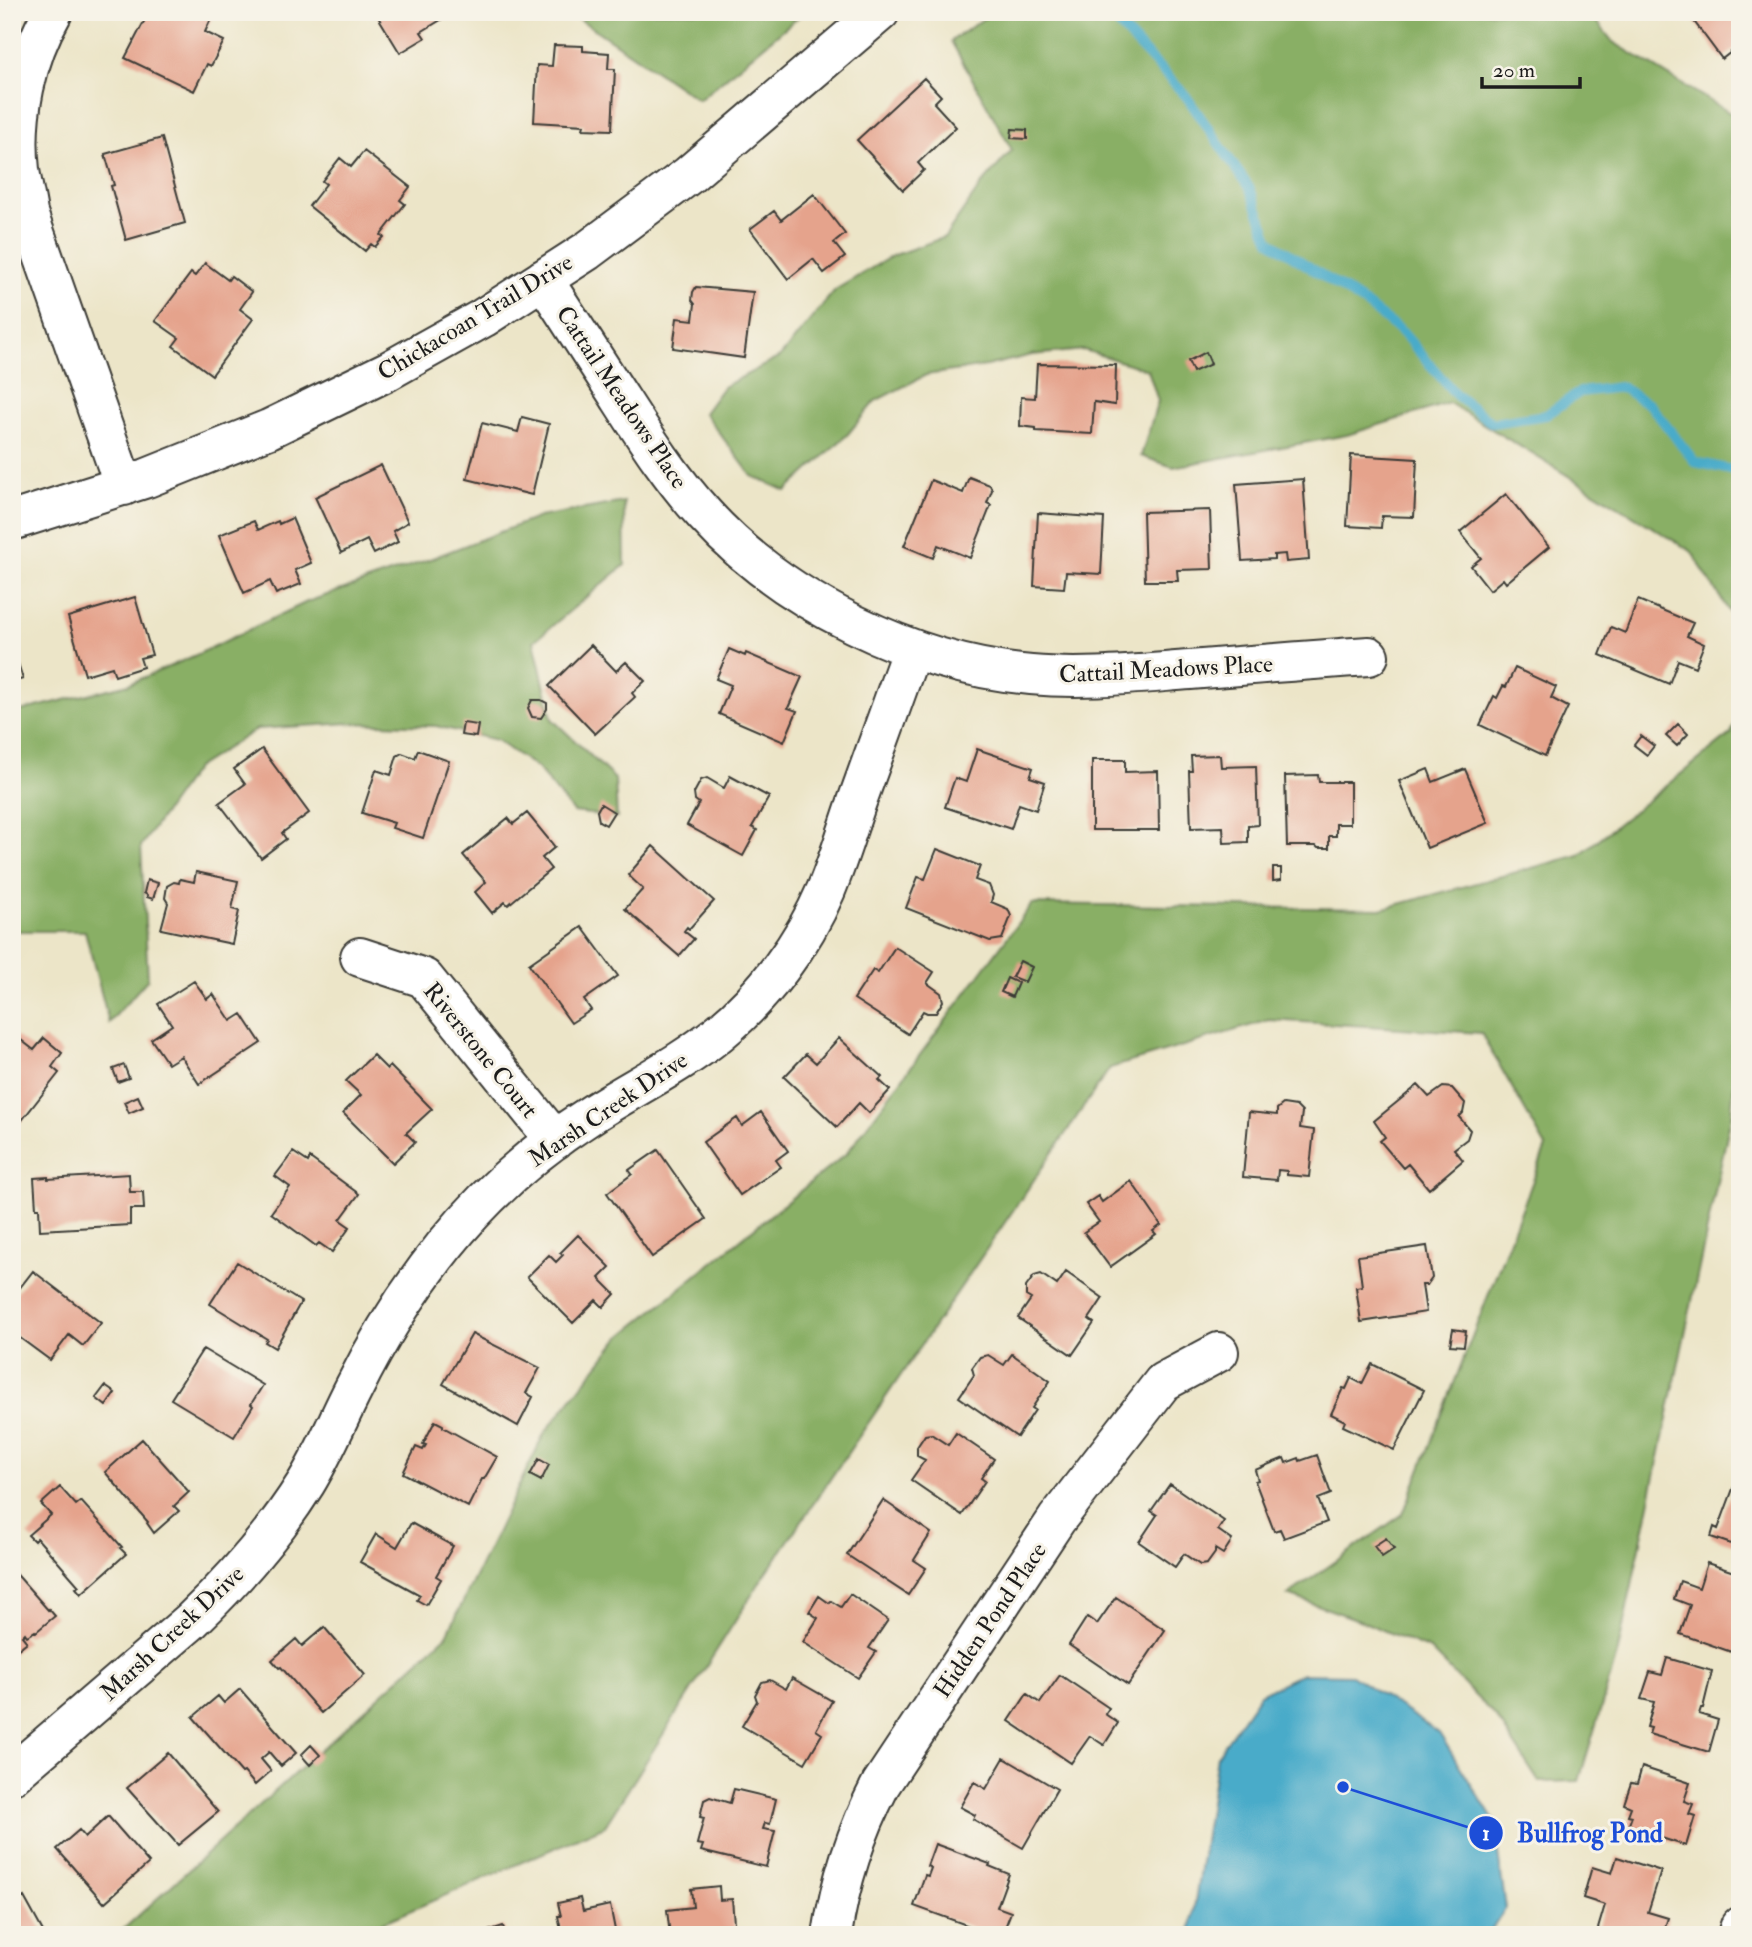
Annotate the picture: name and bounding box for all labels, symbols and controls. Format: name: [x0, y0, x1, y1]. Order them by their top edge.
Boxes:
scale bar: [1482, 46, 1580, 90]
text: 20 m: [1493, 57, 1535, 84]
street label: Chickacoan Trail Drive: [372, 247, 579, 388]
street label: Cattail Meadows Place: [549, 300, 694, 495]
street label: Cattail Meadows Place: [1058, 648, 1274, 691]
street label: Riverstone Court: [416, 976, 545, 1125]
street label: Marsh Creek Drive: [523, 1045, 694, 1174]
street label: Hidden Pond Place: [927, 1537, 1054, 1704]
street label: Marsh Creek Drive: [94, 1559, 251, 1708]
callout: Bullfrog Pond: [1468, 1809, 1677, 1856]
text: Bullfrog Pond: [1517, 1818, 1663, 1851]
text: 1: [1482, 1820, 1490, 1847]

